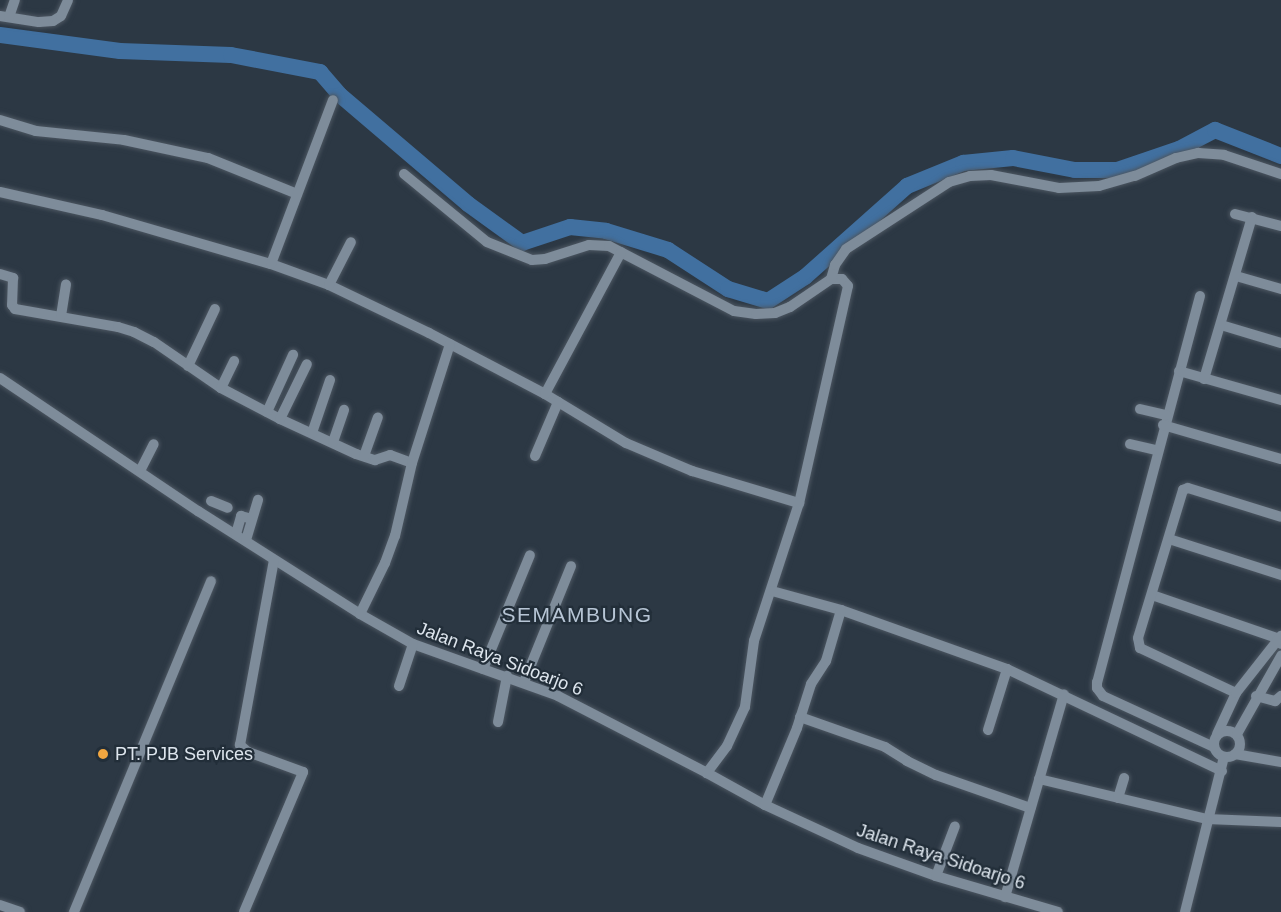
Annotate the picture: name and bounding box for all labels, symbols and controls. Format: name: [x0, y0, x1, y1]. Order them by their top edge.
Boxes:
district label: SEMAMBUNG: [501, 602, 653, 628]
street label: Jalan Raya Sidoarjo 6: [414, 617, 586, 701]
place label: PT. PJB Services: [115, 743, 253, 765]
marker: PT. PJB Services: [96, 747, 110, 761]
street label: Jalan Raya Sidoarjo 6: [854, 820, 1028, 894]

